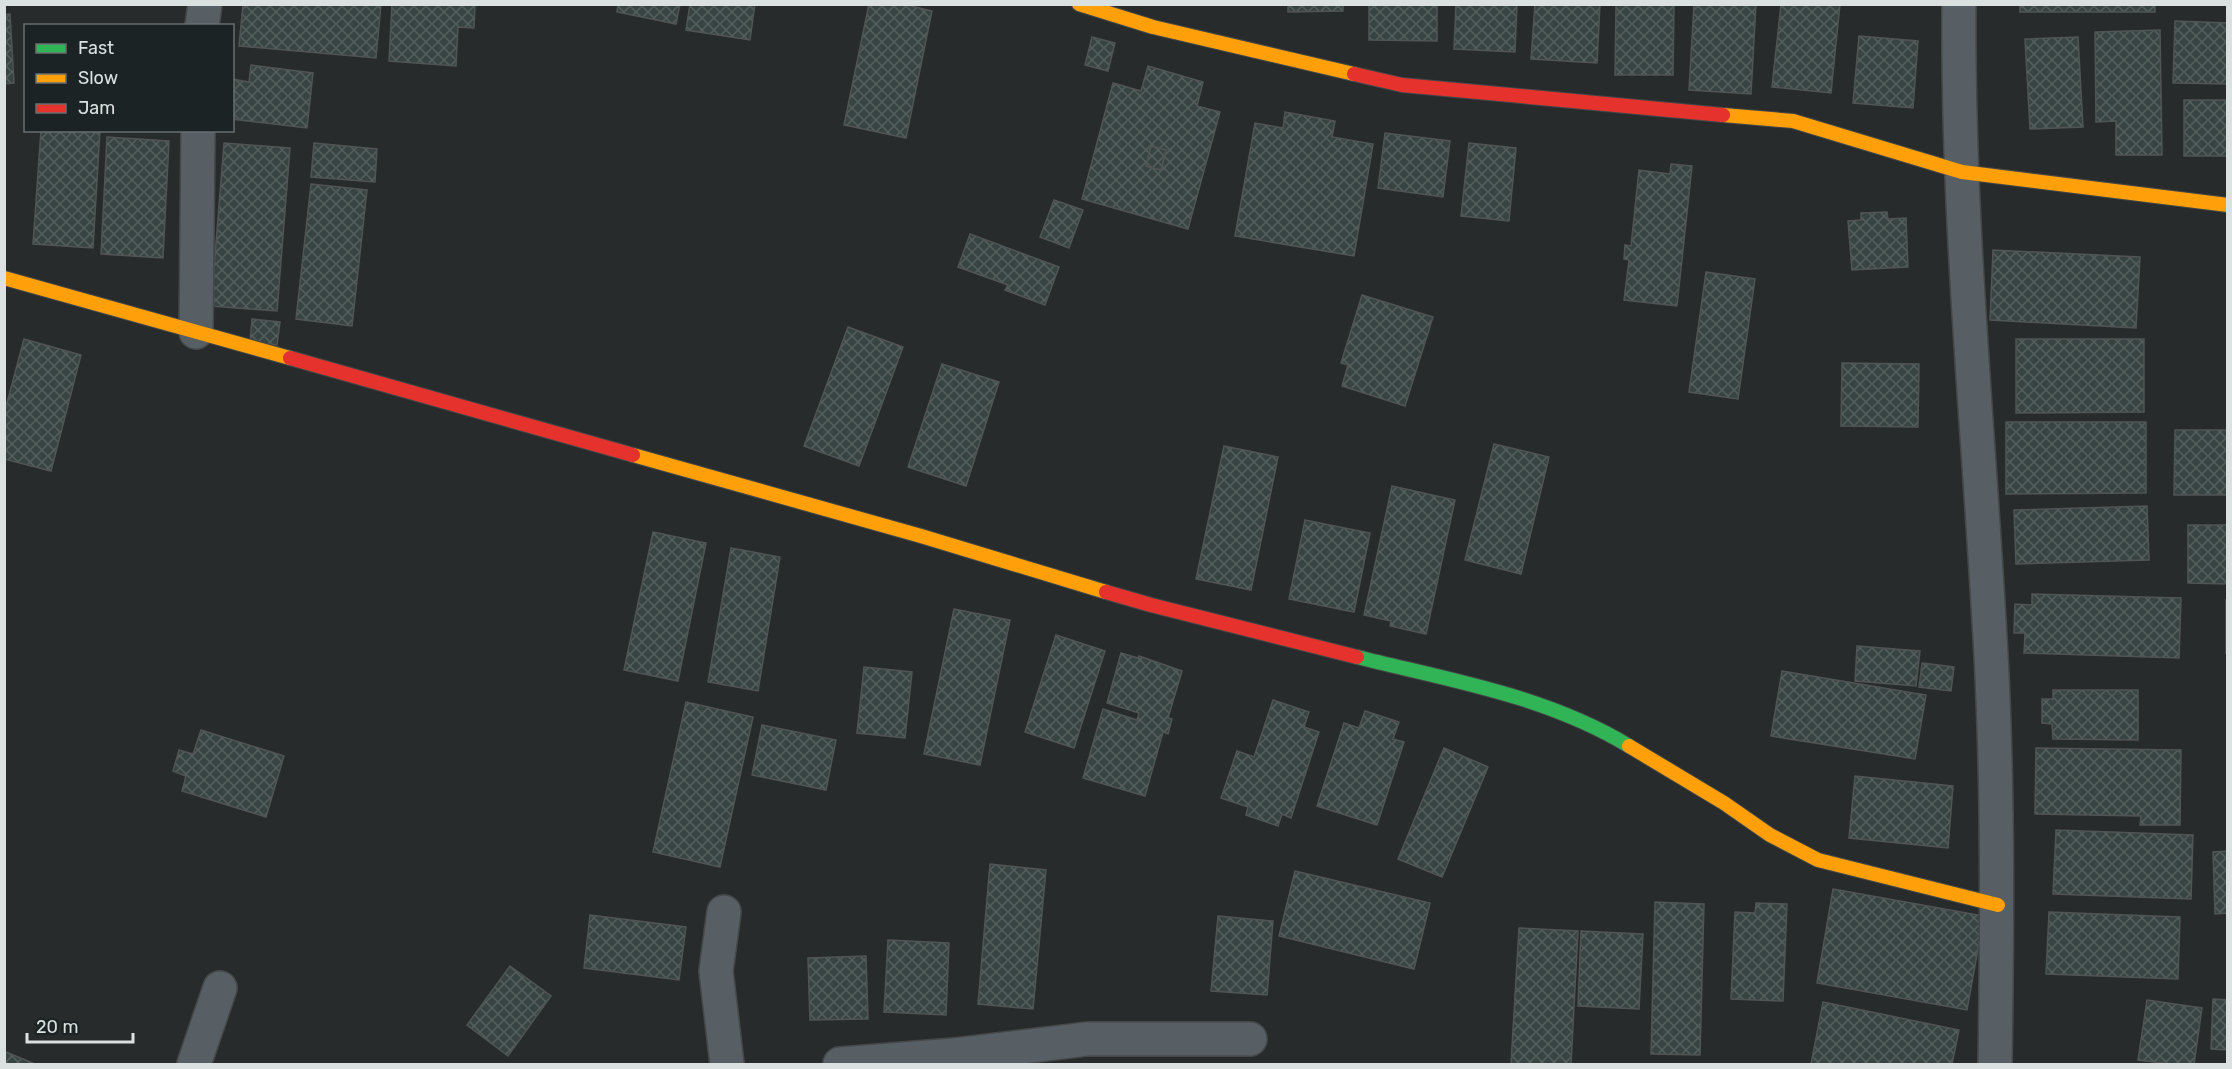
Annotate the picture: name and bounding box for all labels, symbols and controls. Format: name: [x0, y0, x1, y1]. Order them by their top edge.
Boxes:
legend: [24, 24, 234, 132]
text: Fast: [78, 37, 114, 59]
text: Slow: [78, 67, 118, 89]
text: Jam: [78, 97, 115, 119]
scale bar: [27, 1006, 134, 1044]
text: 20 m: [36, 1016, 78, 1038]

